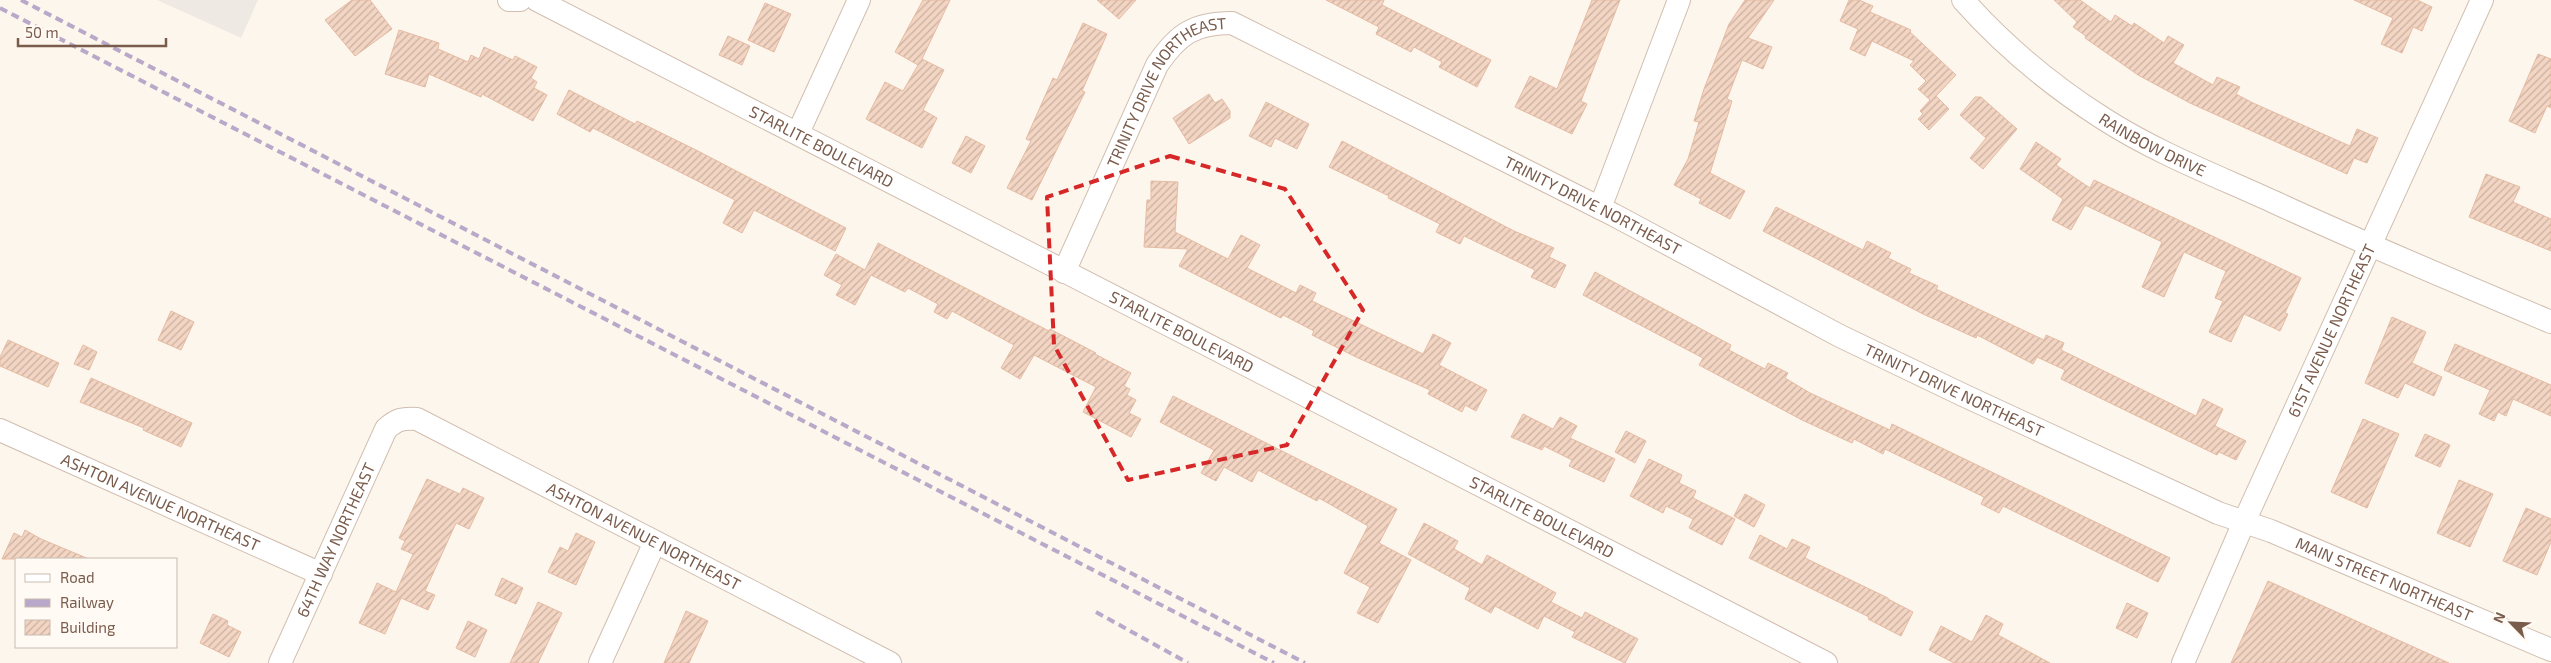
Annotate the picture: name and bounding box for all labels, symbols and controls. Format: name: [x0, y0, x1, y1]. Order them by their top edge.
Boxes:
street label: TRINITY DRIVE NORTHEAST: [1102, 13, 1227, 170]
scale bar: [18, 15, 165, 47]
text: 50 m: [25, 23, 59, 41]
street label: STARLITE BOULEVARD: [746, 101, 897, 191]
street label: RAINBOW DRIVE: [2096, 108, 2209, 180]
street label: TRINITY DRIVE NORTHEAST: [1501, 152, 1685, 258]
street label: 61ST AVENUE NORTHEAST: [2283, 241, 2378, 420]
street label: STARLITE BOULEVARD: [1107, 286, 1257, 376]
street label: TRINITY DRIVE NORTHEAST: [1862, 339, 2047, 440]
street label: ASHTON AVENUE NORTHEAST: [59, 449, 263, 554]
street label: 64TH WAY NORTHEAST: [292, 460, 378, 620]
street label: STARLITE BOULEVARD: [1467, 471, 1617, 561]
street label: ASHTON AVENUE NORTHEAST: [544, 478, 744, 593]
street label: MAIN STREET NORTHEAST: [2293, 533, 2476, 625]
legend: [15, 558, 178, 648]
text: Road: [60, 568, 95, 586]
text: Railway: [60, 593, 114, 611]
north arrow: [2486, 598, 2536, 648]
text: N: [2489, 609, 2508, 626]
text: Building: [60, 618, 116, 636]

